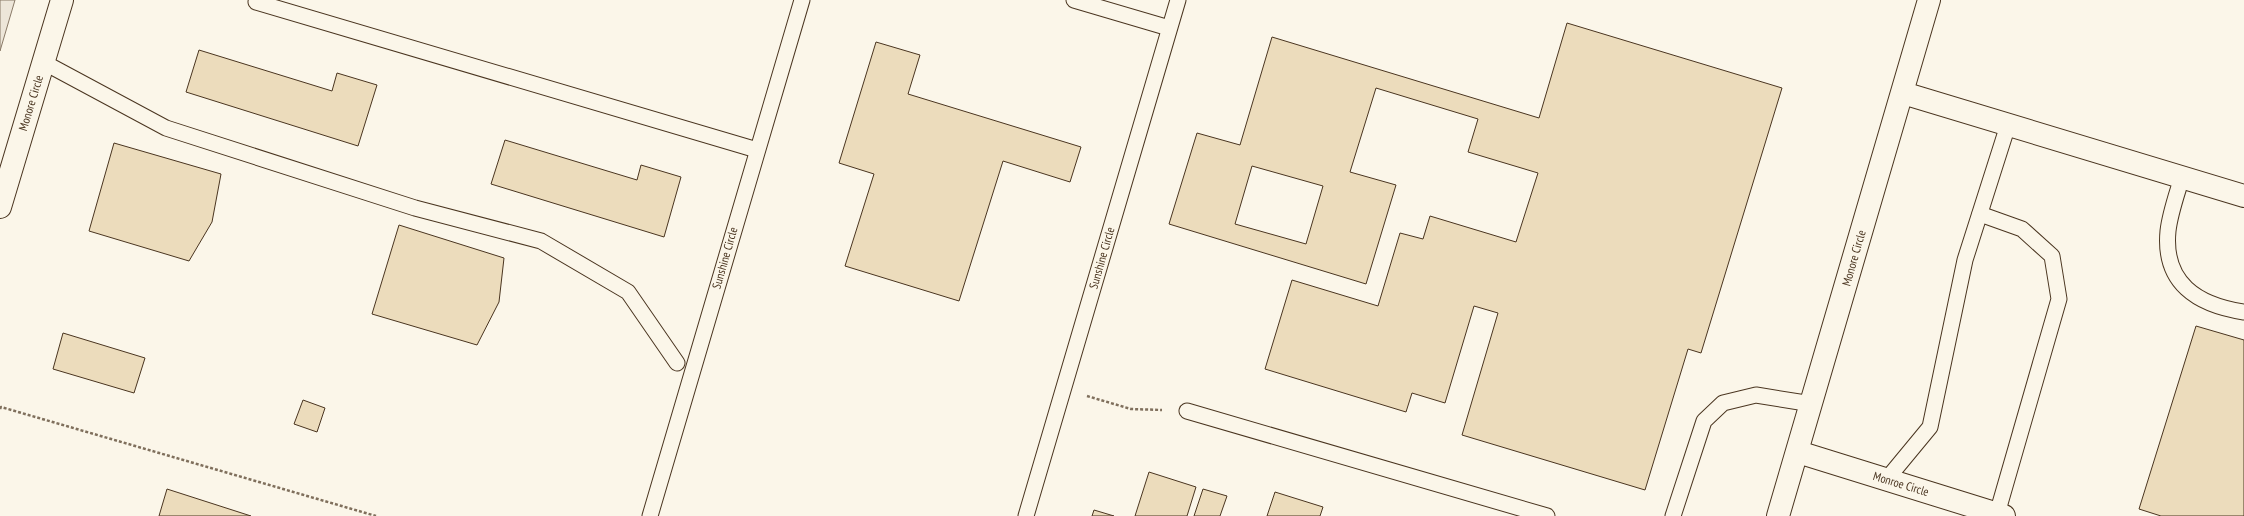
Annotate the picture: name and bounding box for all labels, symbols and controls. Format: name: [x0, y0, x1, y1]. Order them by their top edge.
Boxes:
street label: Monore Circle: [15, 73, 46, 133]
street label: Sunshine Circle: [709, 225, 741, 291]
street label: Sunshine Circle: [1086, 225, 1118, 291]
street label: Monore Circle: [1838, 228, 1869, 288]
street label: Monroe Circle: [1871, 468, 1931, 499]

